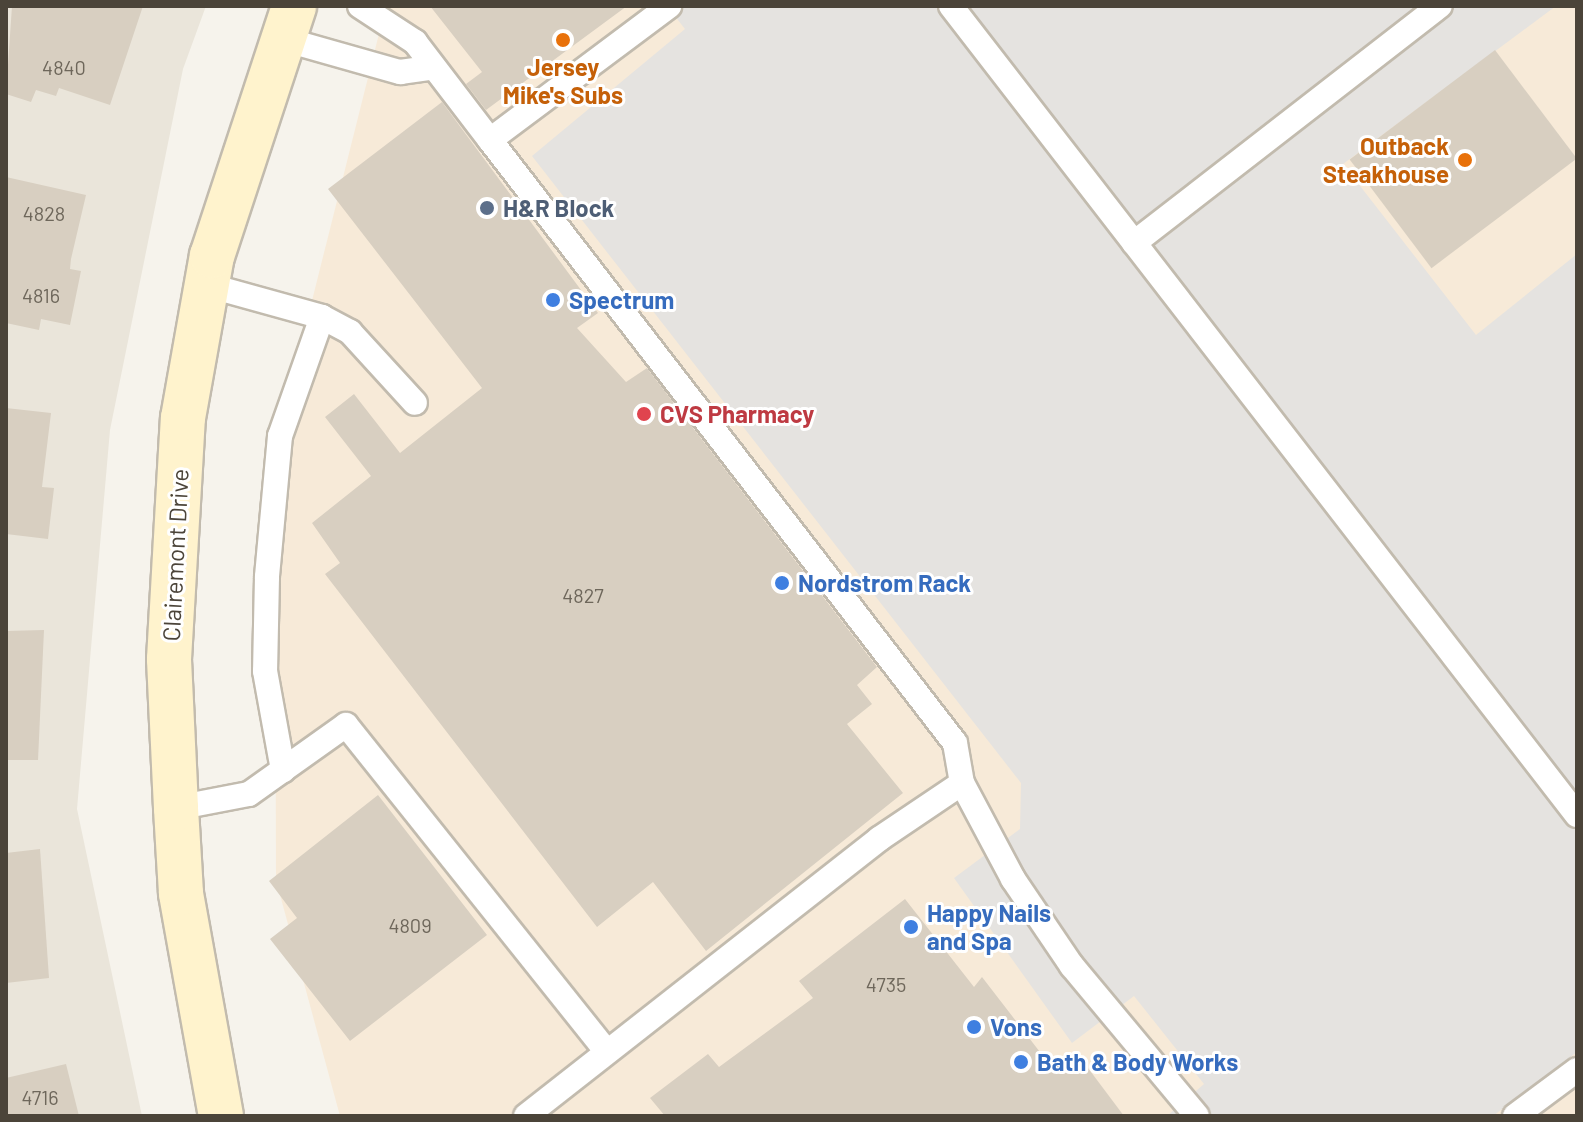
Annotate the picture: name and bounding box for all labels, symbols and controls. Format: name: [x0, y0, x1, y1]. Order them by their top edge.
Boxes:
marker: Jersey Mike's Subs: [554, 31, 572, 49]
place label: Jersey Mike's Subs: [503, 53, 623, 109]
house number: 4840: [42, 55, 86, 79]
place label: Outback Steakhouse: [1323, 132, 1449, 188]
marker: Outback Steakhouse: [1456, 151, 1474, 169]
place label: H&R Block: [503, 194, 614, 222]
marker: H&R Block: [478, 199, 496, 217]
house number: 4828: [23, 201, 65, 225]
house number: 4816: [22, 283, 60, 307]
place label: Spectrum: [569, 286, 674, 314]
marker: Spectrum: [544, 291, 562, 309]
place label: CVS Pharmacy: [660, 400, 814, 428]
marker: CVS Pharmacy: [635, 405, 653, 423]
street label: Clairemont Drive: [156, 468, 194, 642]
place label: Nordstrom Rack: [798, 569, 971, 597]
marker: Nordstrom Rack: [773, 574, 791, 592]
house number: 4827: [562, 583, 604, 607]
place label: Happy Nails and Spa: [927, 899, 1051, 955]
house number: 4809: [388, 913, 432, 937]
marker: Happy Nails and Spa: [902, 918, 920, 936]
house number: 4735: [866, 972, 906, 996]
place label: Vons: [990, 1013, 1042, 1041]
marker: Vons: [965, 1018, 983, 1036]
place label: Bath & Body Works: [1037, 1048, 1238, 1076]
marker: Bath & Body Works: [1012, 1053, 1030, 1071]
house number: 4716: [21, 1085, 59, 1109]

